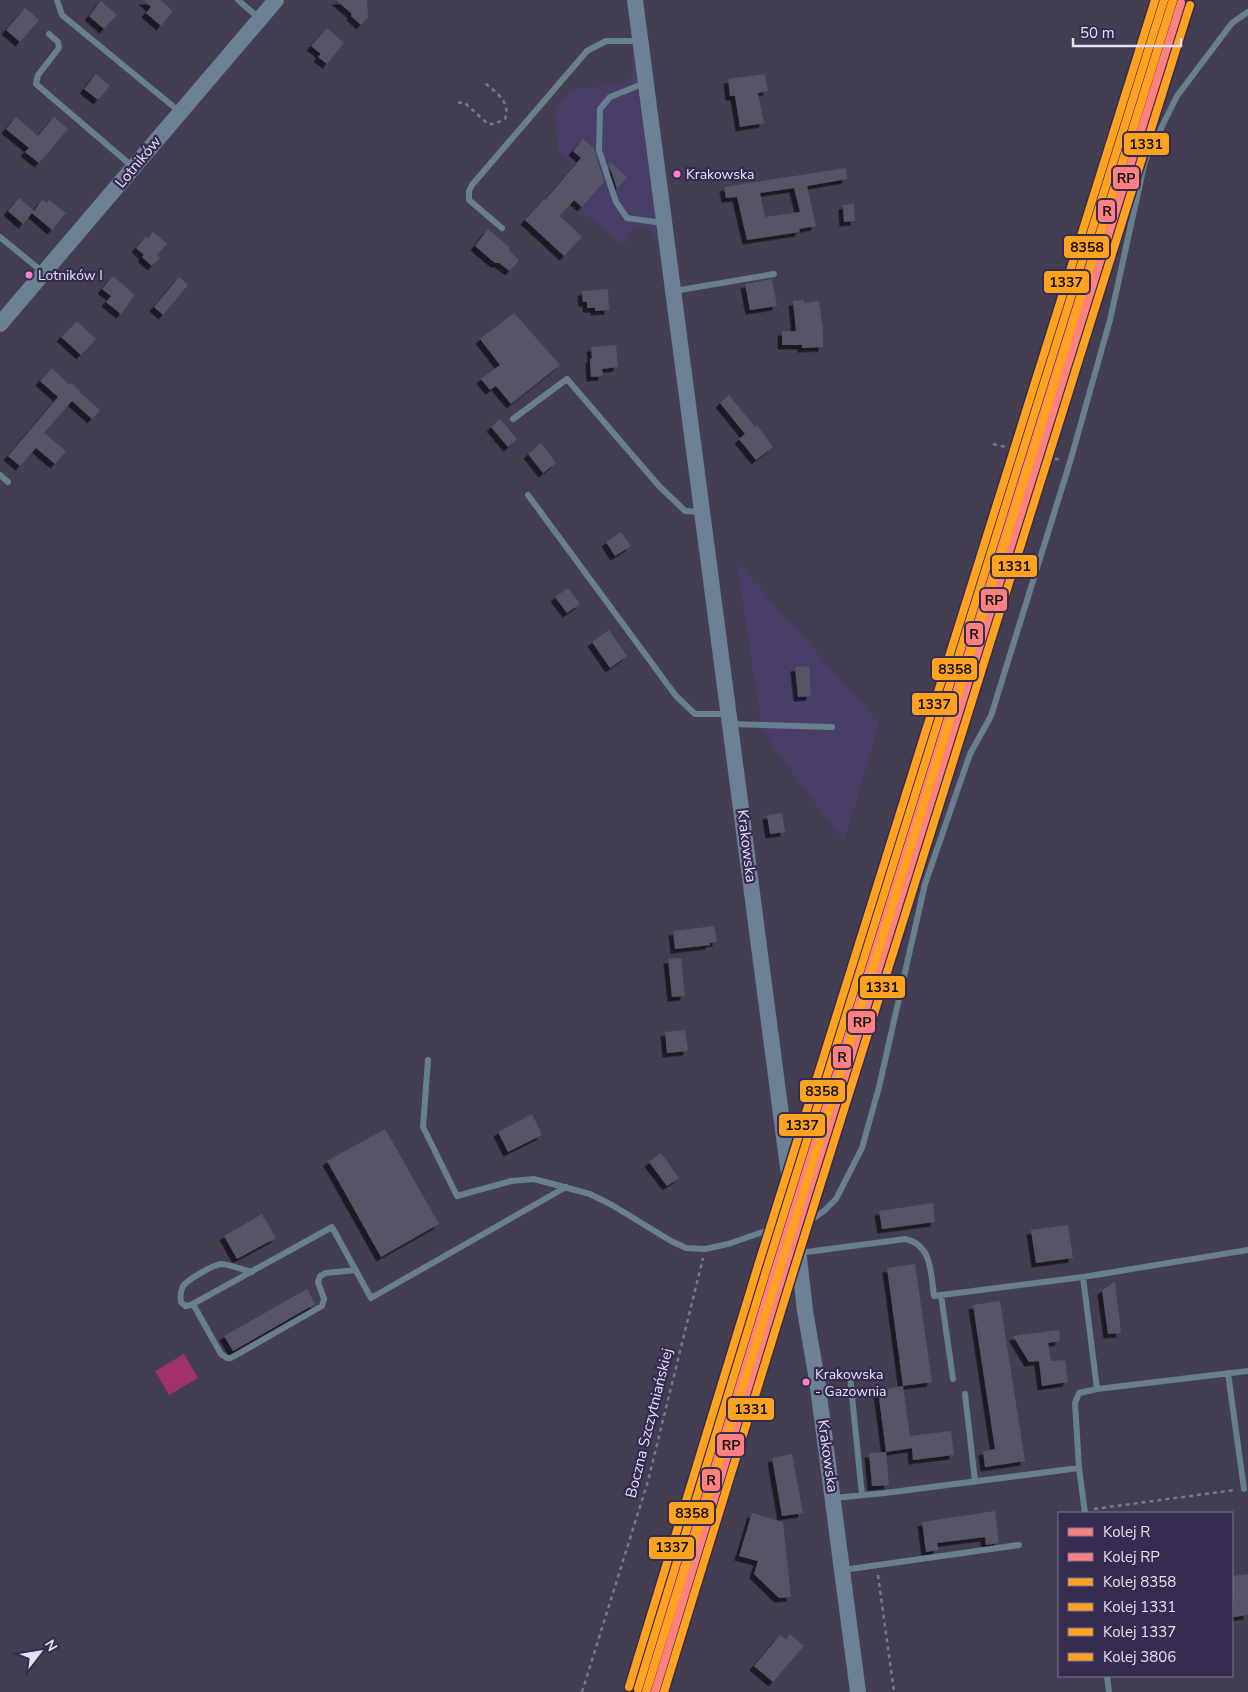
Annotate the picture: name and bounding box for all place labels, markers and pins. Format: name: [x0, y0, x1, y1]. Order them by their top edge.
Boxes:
place label: Krakowska: [686, 165, 754, 184]
marker: Krakowska: [672, 169, 682, 179]
place label: Lotników I: [38, 266, 103, 285]
marker: Lotników I: [24, 270, 34, 280]
place label: Krakowska - Gazownia: [815, 1365, 887, 1401]
marker: Krakowska - Gazownia: [801, 1377, 811, 1387]

